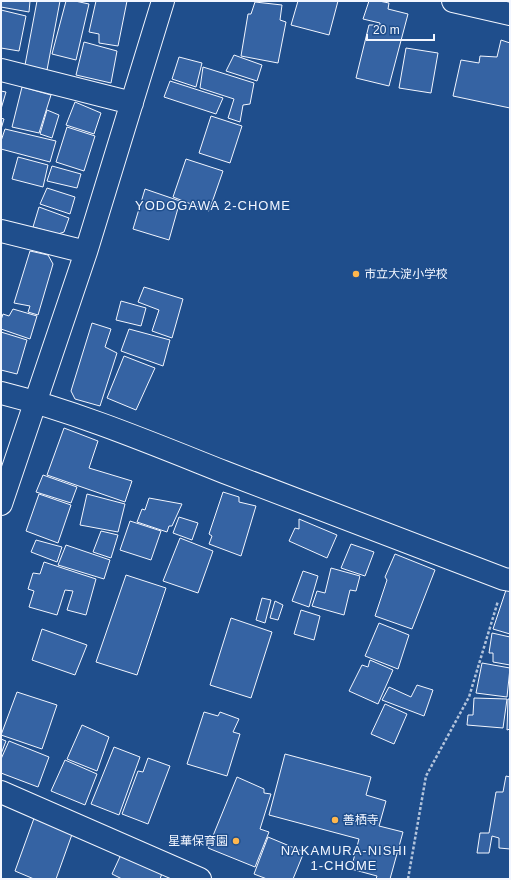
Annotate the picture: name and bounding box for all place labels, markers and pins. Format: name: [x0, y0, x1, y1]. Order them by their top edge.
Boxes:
place label: 市立大淀小学校: [364, 267, 448, 281]
marker: 市立大淀小学校: [351, 269, 361, 279]
place label: 善栖寺: [343, 813, 379, 827]
marker: 善栖寺: [330, 815, 340, 825]
place label: 星華保育園: [168, 834, 228, 848]
marker: 星華保育園: [231, 836, 241, 846]

